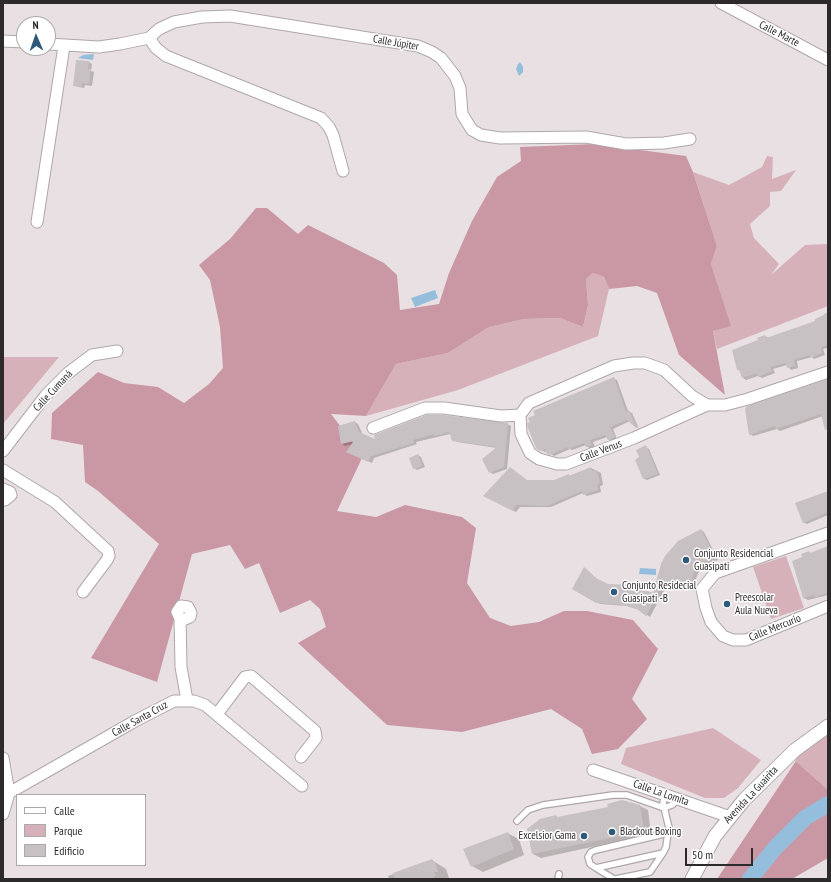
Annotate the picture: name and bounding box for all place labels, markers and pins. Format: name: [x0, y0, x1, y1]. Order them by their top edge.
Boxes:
place label: Conjunto Residencial Guasipati: [694, 547, 773, 573]
marker: Conjunto Residencial Guasipati: [681, 555, 691, 565]
place label: Conjunto Residecial Guasipati -B: [622, 579, 696, 605]
marker: Conjunto Residecial Guasipati -B: [609, 587, 619, 597]
place label: Preescolar Aula Nueva: [735, 591, 778, 617]
marker: Preescolar Aula Nueva: [722, 599, 732, 609]
place label: Blackout Boxing: [620, 825, 681, 839]
marker: Blackout Boxing: [607, 827, 617, 837]
place label: Excelsior Gama: [519, 829, 576, 843]
marker: Excelsior Gama: [579, 831, 589, 841]

